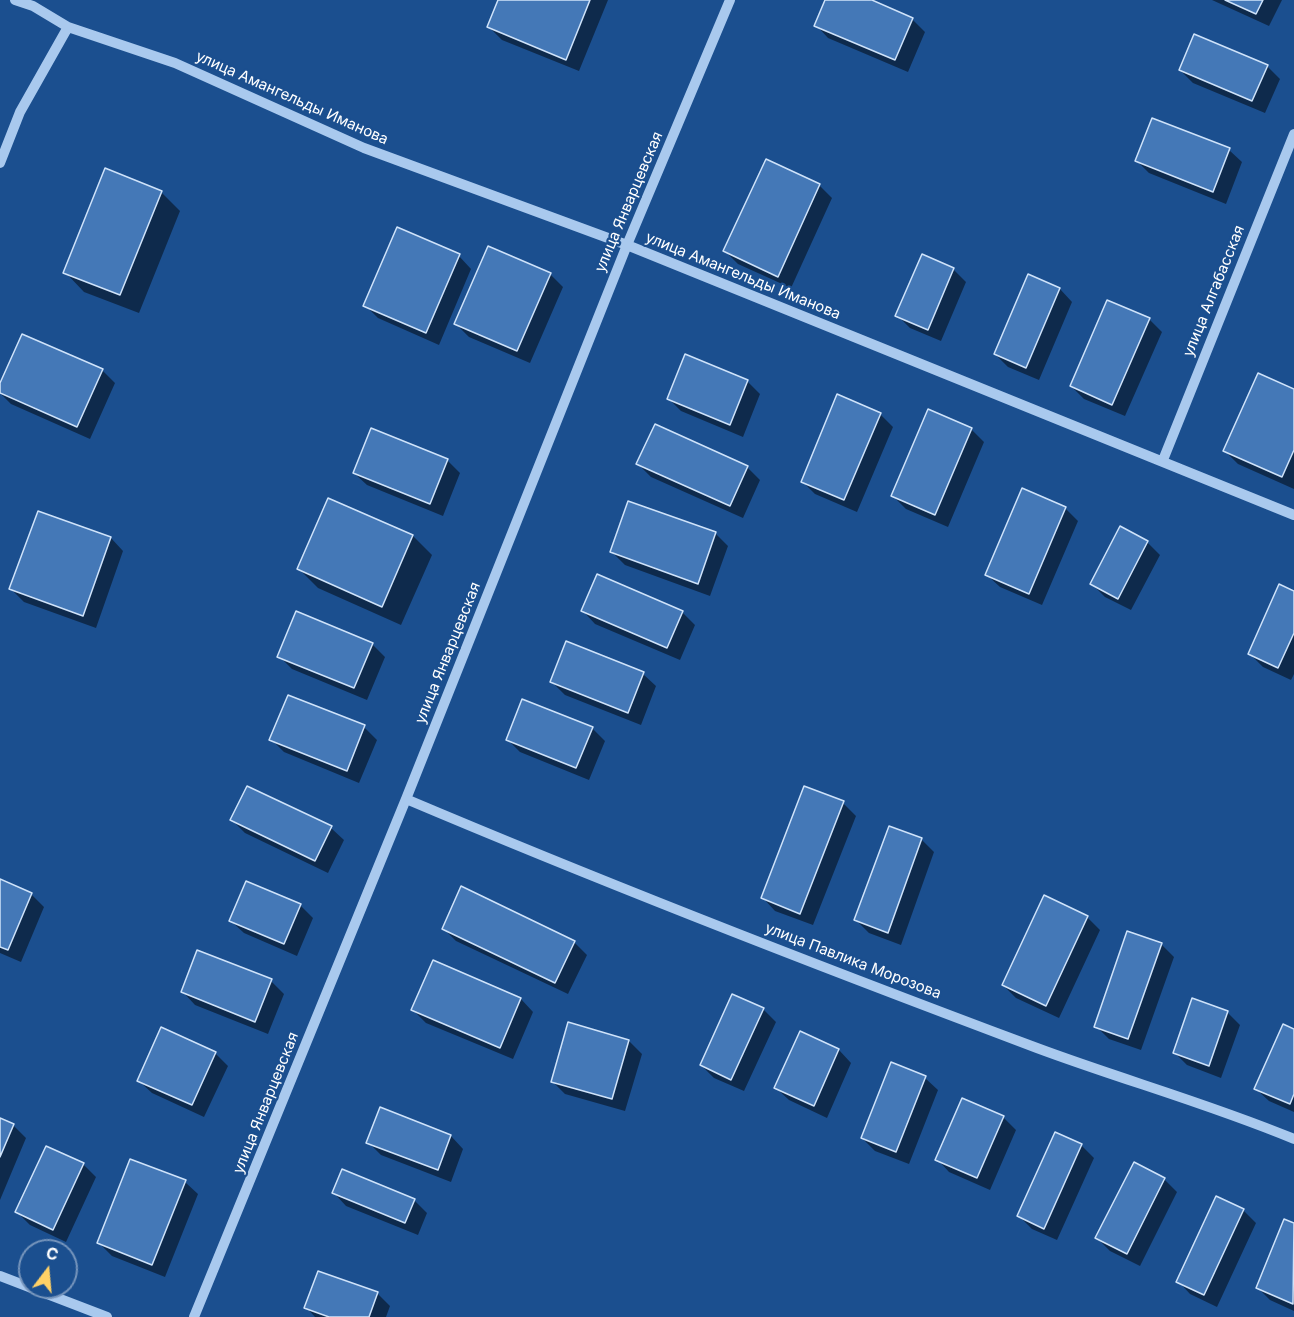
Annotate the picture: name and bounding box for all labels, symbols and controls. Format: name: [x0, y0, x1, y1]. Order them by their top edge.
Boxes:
street label: улица Амангельды Иманова: [193, 47, 391, 149]
street label: улица Январцевская: [591, 129, 667, 275]
street label: улица Алгабасская: [1179, 223, 1249, 359]
street label: улица Амангельды Иманова: [643, 229, 843, 323]
street label: улица Январцевская: [411, 580, 485, 726]
street label: улица Павлика Морозова: [762, 919, 944, 1003]
street label: улица Январцевская: [229, 1030, 303, 1176]
north arrow: [18, 1239, 78, 1299]
text: С: [44, 1242, 61, 1265]

